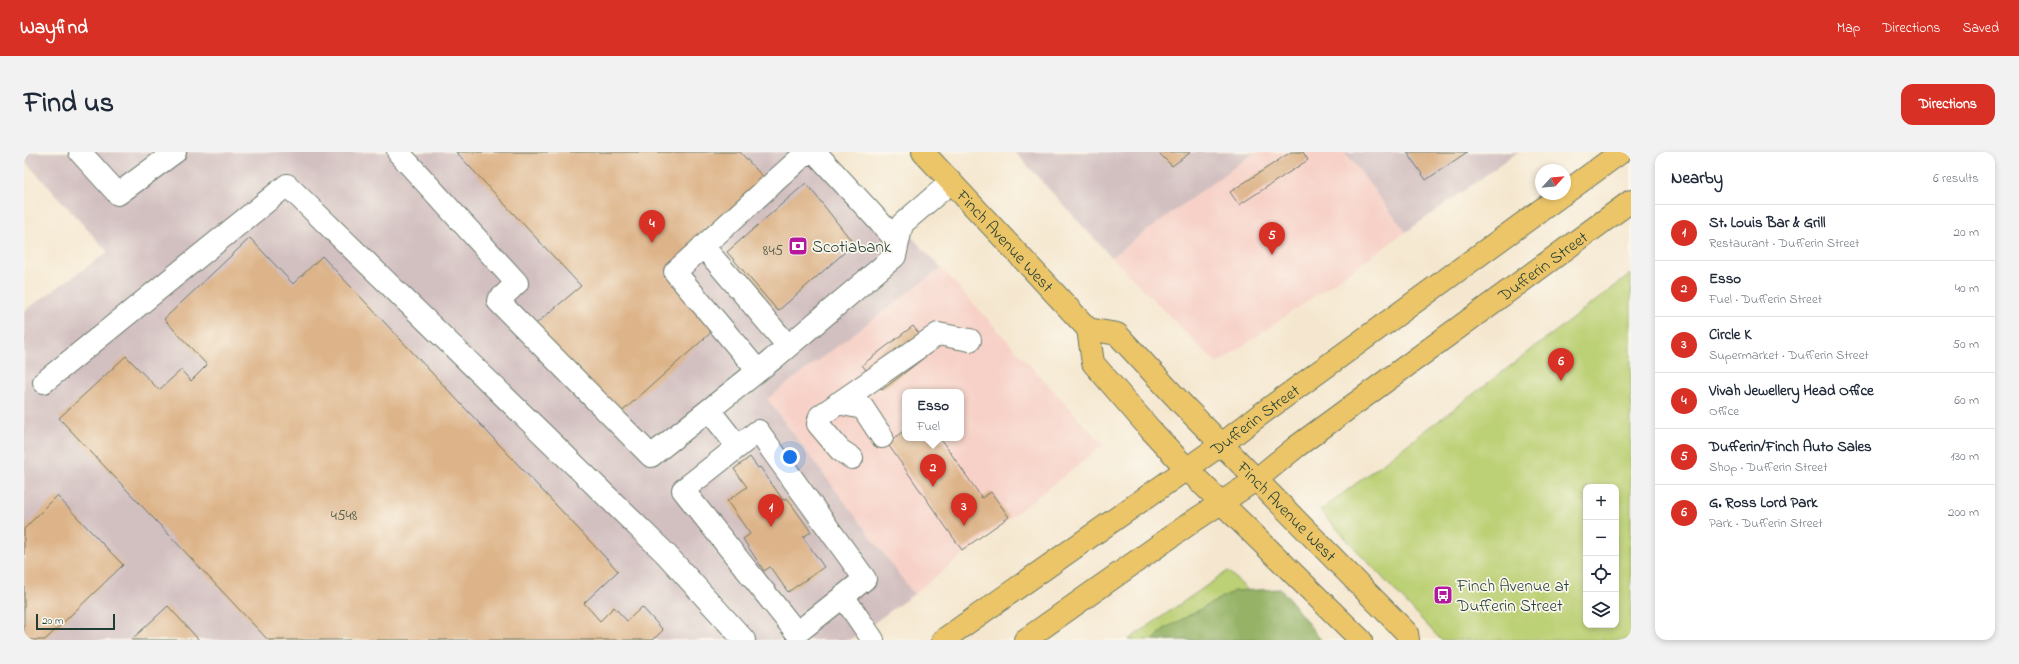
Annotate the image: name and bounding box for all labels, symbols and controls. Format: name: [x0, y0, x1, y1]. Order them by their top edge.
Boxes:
text: Wayfind: [20, 15, 88, 42]
text: Map: [1837, 18, 1860, 39]
text: Directions: [1882, 18, 1940, 39]
text: Saved: [1962, 18, 1999, 39]
text: Find us: [24, 84, 114, 125]
button: Directions: [1901, 84, 1995, 125]
north arrow: [1535, 164, 1571, 200]
text: Nearby: [1671, 166, 1723, 191]
text: 6 results: [1933, 169, 1979, 188]
street label: Finch Avenue West: [949, 184, 1059, 299]
pin: 4: [639, 210, 665, 243]
text: St. Louis Bar & Grill: [1709, 212, 1825, 234]
pin: 5: [1259, 222, 1285, 255]
text: 1: [1682, 223, 1686, 242]
text: 20 m: [1954, 223, 1979, 242]
street label: Dufferin Street: [1493, 225, 1594, 309]
text: Restaurant · Dufferin Street: [1709, 234, 1859, 253]
bank icon: Scotiabank: [787, 235, 809, 257]
place label: Scotiabank: [812, 235, 892, 260]
house number: 845: [763, 240, 784, 262]
text: Esso: [1709, 268, 1741, 290]
text: 2: [1681, 279, 1687, 298]
text: 40 m: [1955, 279, 1979, 298]
text: Fuel · Dufferin Street: [1709, 290, 1822, 309]
text: Circle K: [1709, 324, 1752, 346]
text: 3: [1681, 335, 1687, 354]
text: 50 m: [1953, 335, 1979, 354]
text: Supermarket · Dufferin Street: [1709, 346, 1869, 365]
pin: 6: [1548, 348, 1574, 381]
street label: Dufferin Street: [1205, 379, 1306, 463]
text: Vivah Jewellery Head Office: [1709, 380, 1874, 402]
popup: [902, 389, 964, 441]
text: 4: [1681, 391, 1687, 410]
text: 60 m: [1954, 391, 1979, 410]
text: Esso: [917, 395, 949, 417]
text: Office: [1709, 402, 1739, 421]
text: Fuel: [917, 417, 940, 436]
text: Dufferin/Finch Auto Sales: [1709, 436, 1872, 458]
your location: [780, 447, 800, 467]
text: 5: [1680, 447, 1688, 466]
text: 130 m: [1951, 447, 1979, 466]
pin: 2: [920, 454, 946, 487]
street label: Finch Avenue West: [1230, 455, 1342, 568]
text: Shop · Dufferin Street: [1709, 458, 1828, 477]
map controls: [1583, 484, 1619, 628]
button: +: [1583, 484, 1619, 520]
text: G. Ross Lord Park: [1709, 492, 1818, 514]
pin: 3: [951, 493, 977, 526]
pin: 1: [758, 494, 784, 527]
text: 6: [1681, 503, 1687, 522]
text: 200 m: [1948, 503, 1979, 522]
house number: 4548: [331, 505, 358, 527]
text: Park · Dufferin Street: [1709, 514, 1823, 533]
button: −: [1583, 520, 1619, 556]
button: locate: [1583, 556, 1619, 592]
place label: Finch Avenue at Dufferin Street: [1456, 574, 1570, 619]
bus stop icon: Finch Avenue at Dufferin Street: [1432, 584, 1454, 606]
button: layers: [1583, 592, 1619, 628]
scale bar: [36, 612, 115, 631]
text: 20 m: [42, 613, 64, 629]

